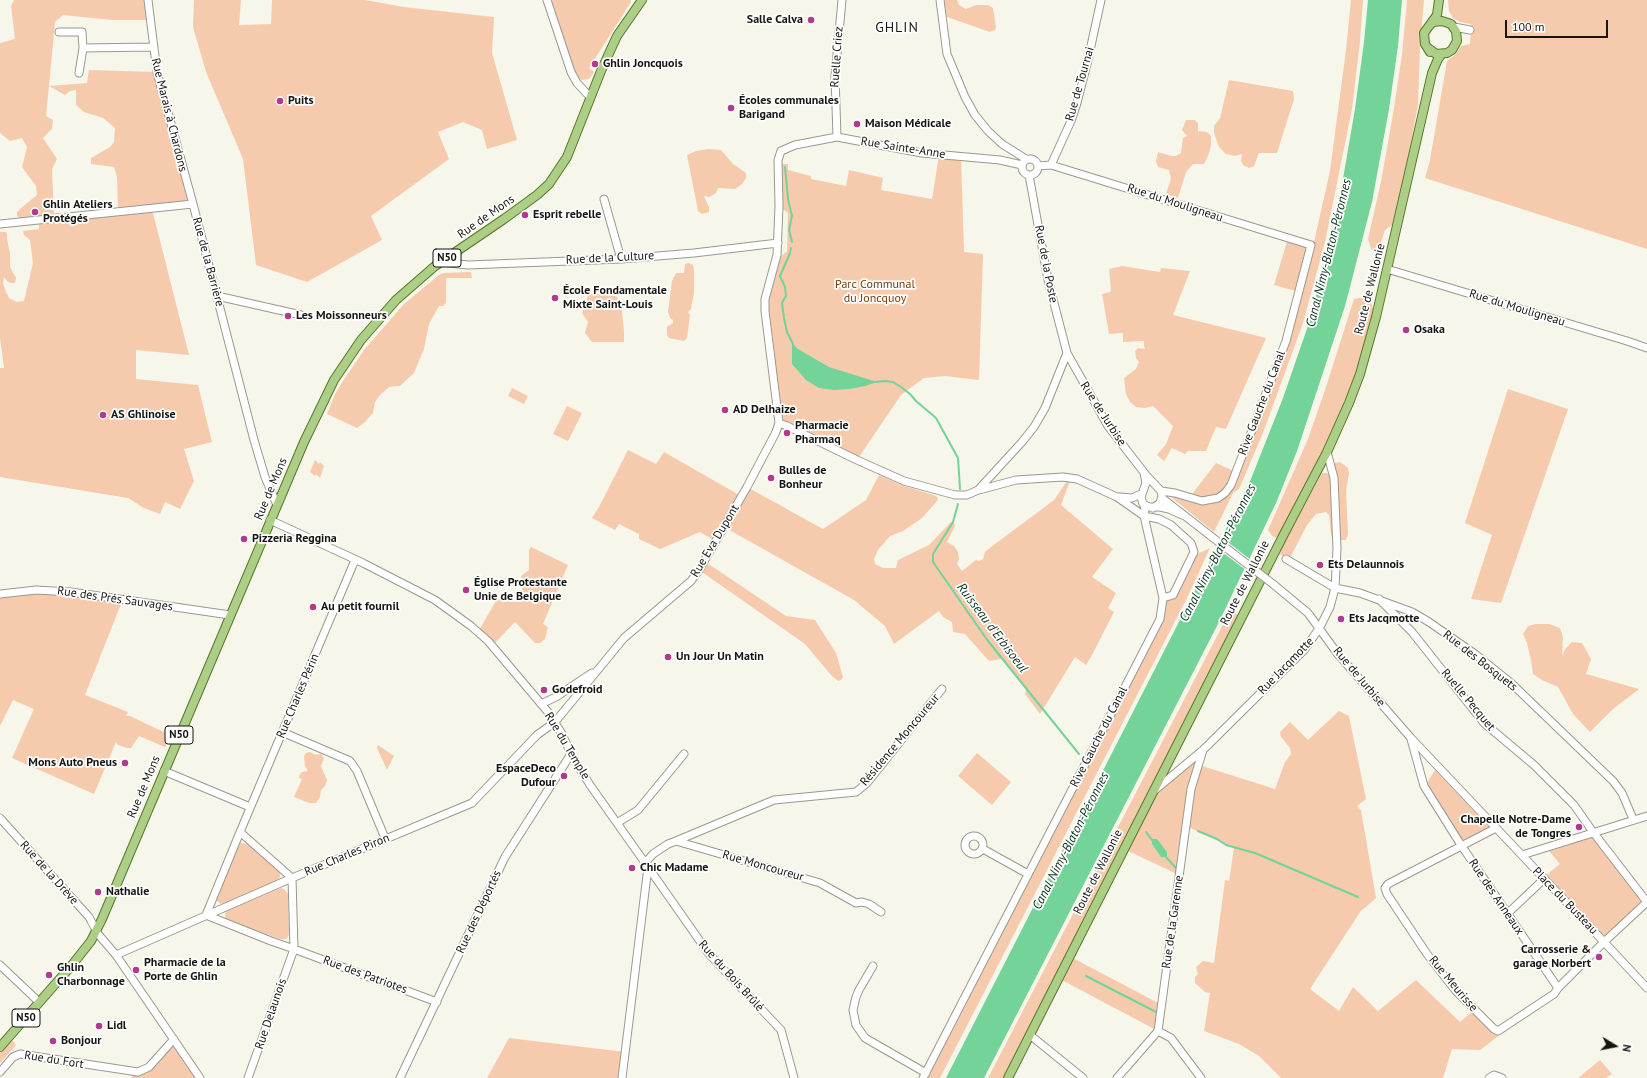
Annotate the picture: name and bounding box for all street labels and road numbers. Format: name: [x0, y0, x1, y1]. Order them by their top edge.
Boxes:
street label: Ruelle Criez: [828, 26, 846, 88]
street label: Rue de Tournai: [1063, 45, 1097, 123]
street label: Rue Marais à Chardons: [148, 57, 190, 173]
street label: Rue Sainte-Anne: [860, 134, 946, 162]
street label: Rue du Mouligneau: [1125, 181, 1225, 225]
street label: Rue de Mons: [455, 192, 517, 242]
street label: Rue de la Barrière: [189, 216, 227, 308]
street label: Rue de la Poste: [1031, 224, 1061, 304]
street label: Route de Wallonie: [1352, 242, 1388, 336]
street label: Rue de la Culture: [565, 248, 655, 268]
road number: N50: [433, 249, 461, 267]
street label: Rue du Mouligneau: [1467, 287, 1567, 329]
street label: Rive Gauche du Canal: [1235, 349, 1289, 457]
street label: Rue de Jurbise: [1077, 379, 1129, 449]
street label: Rue de Mons: [251, 456, 291, 522]
street label: Rue Eva Dupont: [688, 502, 742, 580]
street label: Route de Wallonie: [1217, 538, 1273, 628]
street label: Rue des Prés Sauvages: [56, 584, 174, 614]
street label: Rue des Bosquets: [1440, 628, 1520, 694]
street label: Rue Jacqmotte: [1255, 634, 1317, 698]
street label: Rue de Jurbise: [1330, 644, 1388, 710]
street label: Rue Charles Périn: [274, 652, 322, 740]
street label: Ruelle Pecquet: [1438, 666, 1498, 734]
street label: Rive Gauche du Canal: [1067, 684, 1131, 790]
street label: Résidence Moncoureur: [857, 691, 943, 789]
street label: Rue du Temple: [541, 710, 593, 782]
road number: N50: [165, 726, 193, 744]
street label: Rue de Mons: [124, 754, 164, 820]
street label: Route de Wallonie: [1070, 827, 1126, 917]
street label: Rue Charles Piron: [302, 831, 392, 879]
street label: Rue de la Drève: [17, 838, 81, 908]
street label: Rue Moncoureur: [721, 847, 805, 885]
street label: Rue des Anneaux: [1465, 856, 1527, 938]
street label: Place du Busteau: [1529, 864, 1601, 938]
street label: Rue des Déportés: [453, 868, 505, 956]
street label: Rue de la Garenne: [1159, 875, 1187, 969]
street label: Rue du Bois Brûlé: [695, 937, 767, 1015]
street label: Rue des Patriotes: [321, 953, 409, 997]
street label: Rue Meurisse: [1426, 953, 1480, 1015]
street label: Rue Delaunois: [252, 977, 290, 1051]
road number: N50: [12, 1009, 40, 1027]
street label: Rue du Fort: [23, 1048, 85, 1072]

